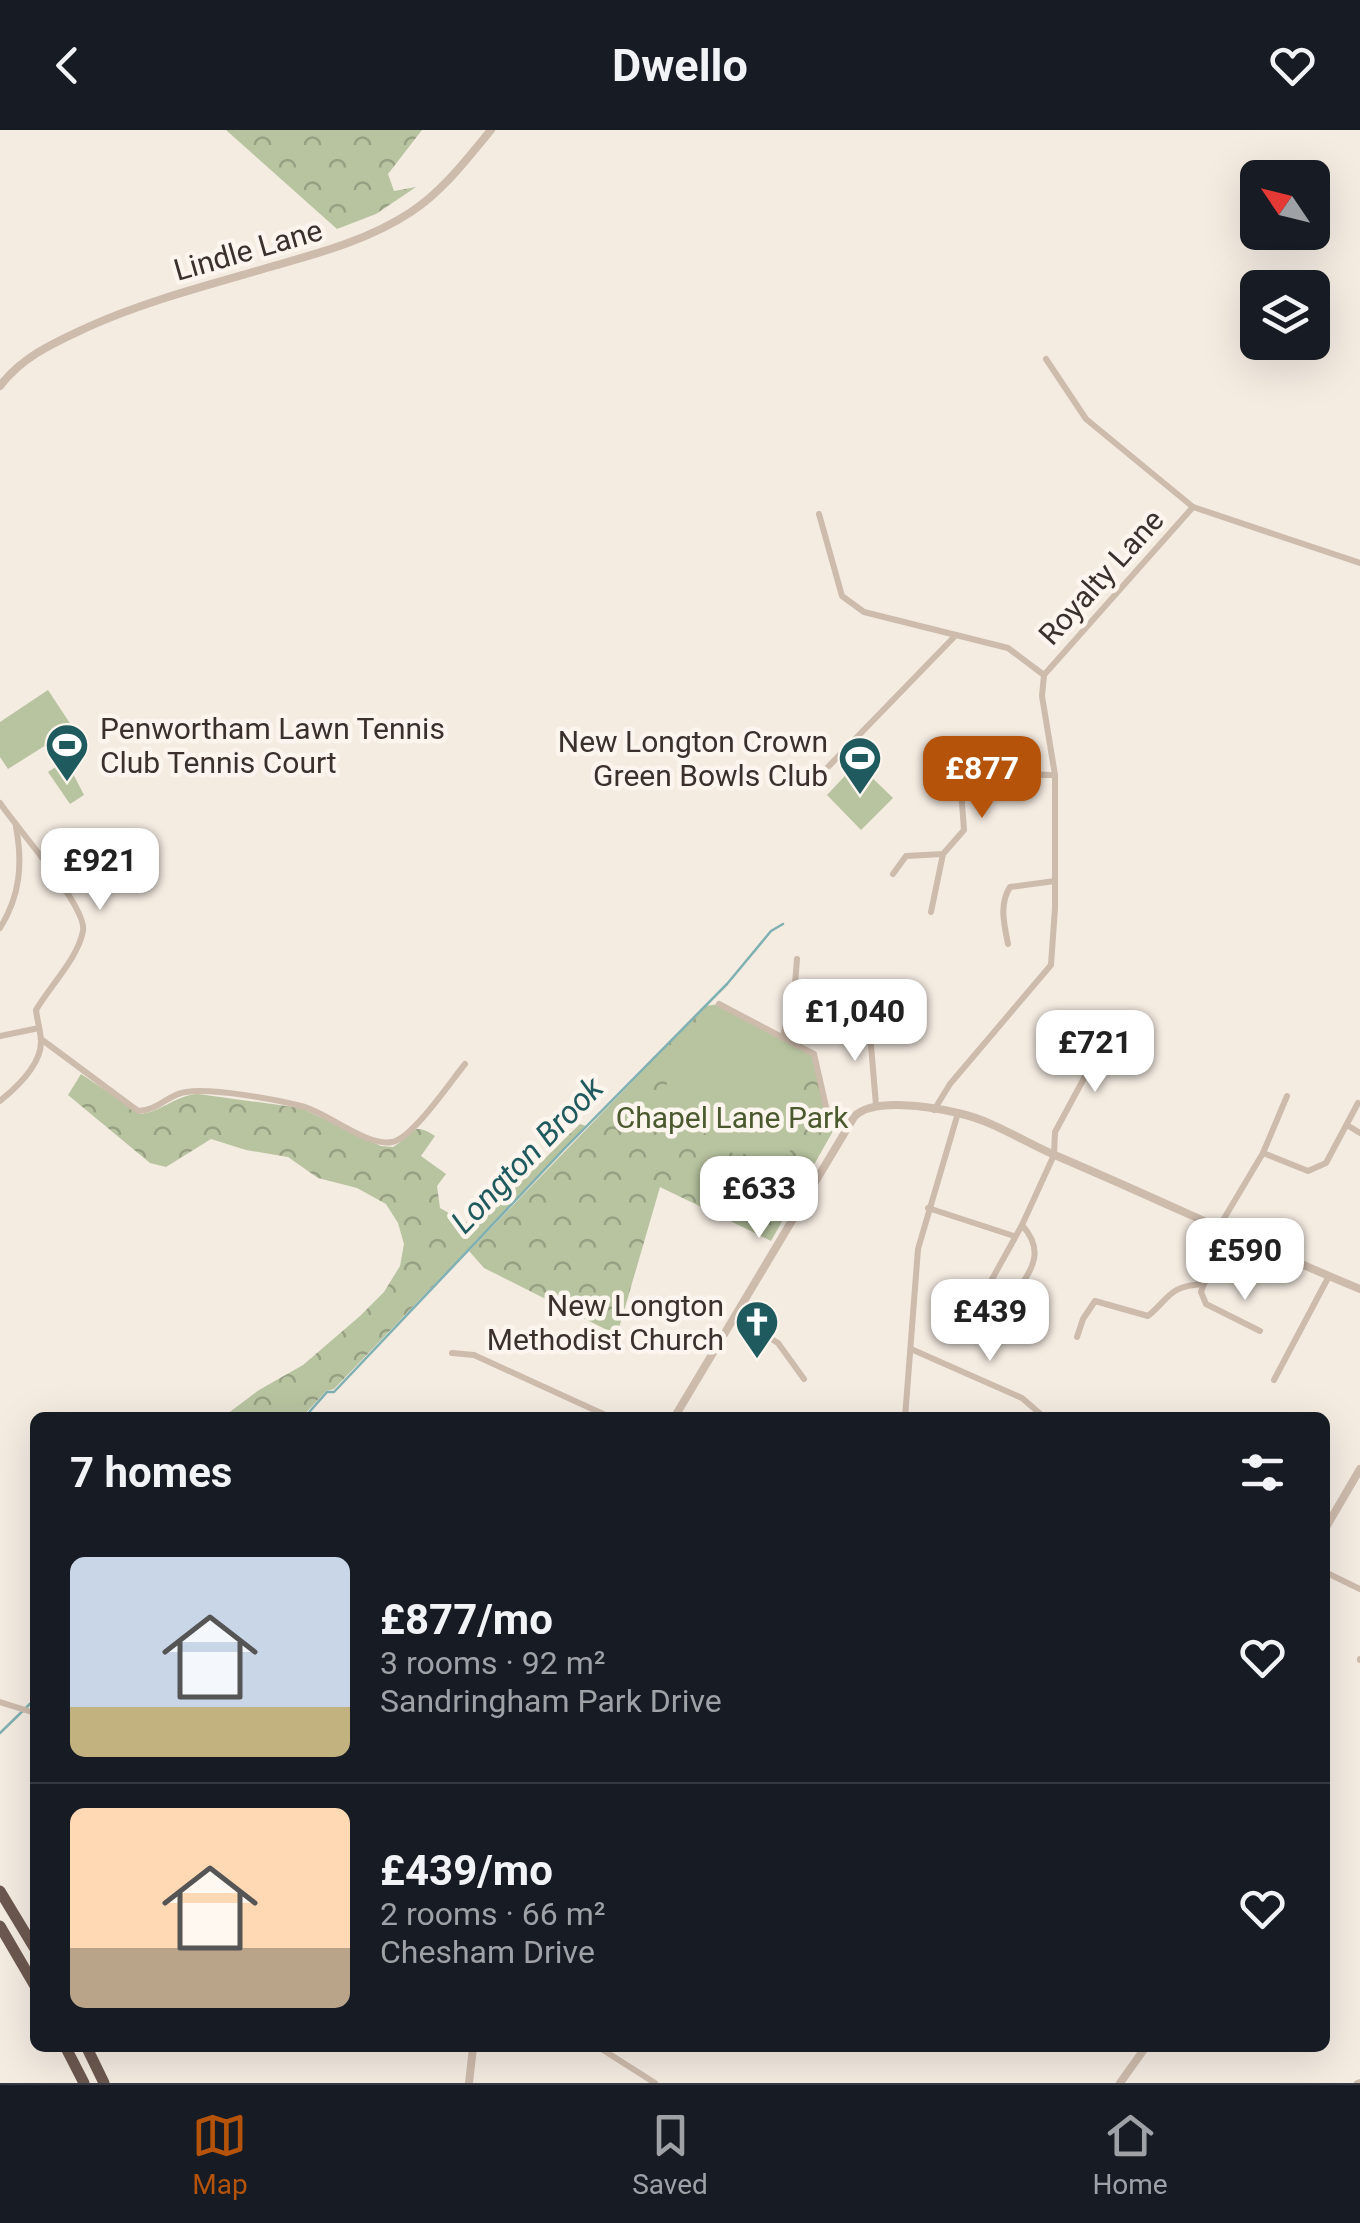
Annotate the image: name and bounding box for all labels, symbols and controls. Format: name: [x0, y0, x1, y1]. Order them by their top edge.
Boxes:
icon: back: [40, 38, 95, 93]
icon: heart: [1265, 38, 1320, 93]
text: Dwello: [612, 39, 748, 92]
north arrow: [1240, 160, 1330, 250]
map controls: [1240, 160, 1330, 360]
street label: Lindle Lane: [170, 212, 326, 288]
button: layers: [1240, 270, 1330, 360]
street label: Royalty Lane: [1031, 502, 1171, 652]
place label: Penwortham Lawn Tennis Club Tennis Court: [100, 711, 445, 780]
sports icon: Penwortham Lawn Tennis Club Tennis Court: [44, 722, 90, 783]
place label: New Longton Crown Green Bowls Club: [558, 724, 828, 793]
sports icon: New Longton Crown Green Bowls Club: [837, 735, 883, 796]
pin: £877: [923, 736, 1041, 821]
text: £877: [945, 749, 1019, 787]
pin: £921: [41, 828, 159, 913]
text: £921: [63, 841, 137, 879]
pin: £1,040: [774, 979, 936, 1064]
text: £1,040: [805, 992, 905, 1030]
pin: £721: [1036, 1010, 1154, 1095]
text: £721: [1058, 1023, 1132, 1061]
water label: Longton Brook: [443, 1068, 612, 1241]
park label: Chapel Lane Park: [616, 1100, 849, 1135]
pin: £633: [700, 1156, 818, 1241]
text: £633: [722, 1169, 796, 1207]
pin: £590: [1186, 1218, 1304, 1303]
text: £590: [1208, 1231, 1282, 1269]
pin: £439: [931, 1279, 1049, 1364]
place label: New Longton Methodist Church: [487, 1288, 724, 1357]
text: £439: [953, 1292, 1027, 1330]
church icon: New Longton Methodist Church: [734, 1299, 780, 1360]
icon: filters: [1235, 1445, 1290, 1500]
text: 7 homes: [70, 1448, 232, 1497]
text: £877/mo: [380, 1595, 553, 1644]
icon: home: [150, 1597, 270, 1717]
icon: heart: [1235, 1630, 1290, 1685]
text: 3 rooms · 92 m²: [380, 1644, 605, 1682]
text: Sandringham Park Drive: [380, 1682, 722, 1720]
text: £439/mo: [380, 1846, 553, 1895]
icon: home: [150, 1848, 270, 1968]
icon: heart: [1235, 1881, 1290, 1936]
text: 2 rooms · 66 m²: [380, 1895, 605, 1933]
text: Chesham Drive: [380, 1933, 595, 1971]
tab: Map: [192, 2108, 248, 2201]
tab: Saved: [632, 2108, 708, 2201]
tab: Home: [1092, 2108, 1168, 2201]

